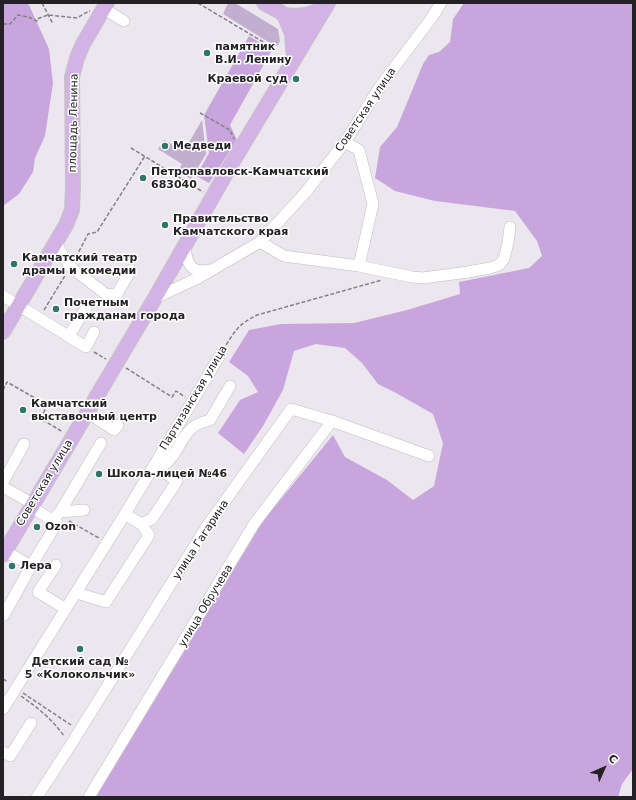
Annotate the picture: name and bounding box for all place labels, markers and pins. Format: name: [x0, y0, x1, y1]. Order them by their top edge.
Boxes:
place label: памятник В.И. Ленину: [215, 40, 291, 66]
marker: памятник В.И. Ленину: [202, 48, 212, 58]
place label: Краевой суд: [208, 72, 288, 86]
marker: Краевой суд: [291, 74, 301, 84]
place label: Медведи: [173, 139, 231, 153]
marker: Медведи: [160, 141, 170, 151]
place label: Петропавловск-Камчатский 683040: [151, 165, 329, 191]
marker: Петропавловск-Камчатский 683040: [138, 173, 148, 183]
place label: Правительство Камчатского края: [173, 212, 288, 238]
marker: Правительство Камчатского края: [160, 220, 170, 230]
place label: Камчатский театр драмы и комедии: [22, 251, 137, 277]
marker: Камчатский театр драмы и комедии: [9, 259, 19, 269]
place label: Почетным гражданам города: [64, 296, 185, 322]
marker: Почетным гражданам города: [51, 304, 61, 314]
place label: Камчатский выставочный центр: [31, 397, 157, 423]
marker: Камчатский выставочный центр: [18, 405, 28, 415]
place label: Школа-лицей №46: [107, 467, 227, 481]
marker: Школа-лицей №46: [94, 469, 104, 479]
place label: Ozon: [45, 520, 76, 534]
marker: Ozon: [32, 522, 42, 532]
place label: Лера: [20, 559, 52, 573]
marker: Лера: [7, 561, 17, 571]
marker: Детский сад № 5 «Колокольчик»: [75, 644, 85, 654]
place label: Детский сад № 5 «Колокольчик»: [25, 655, 135, 681]

